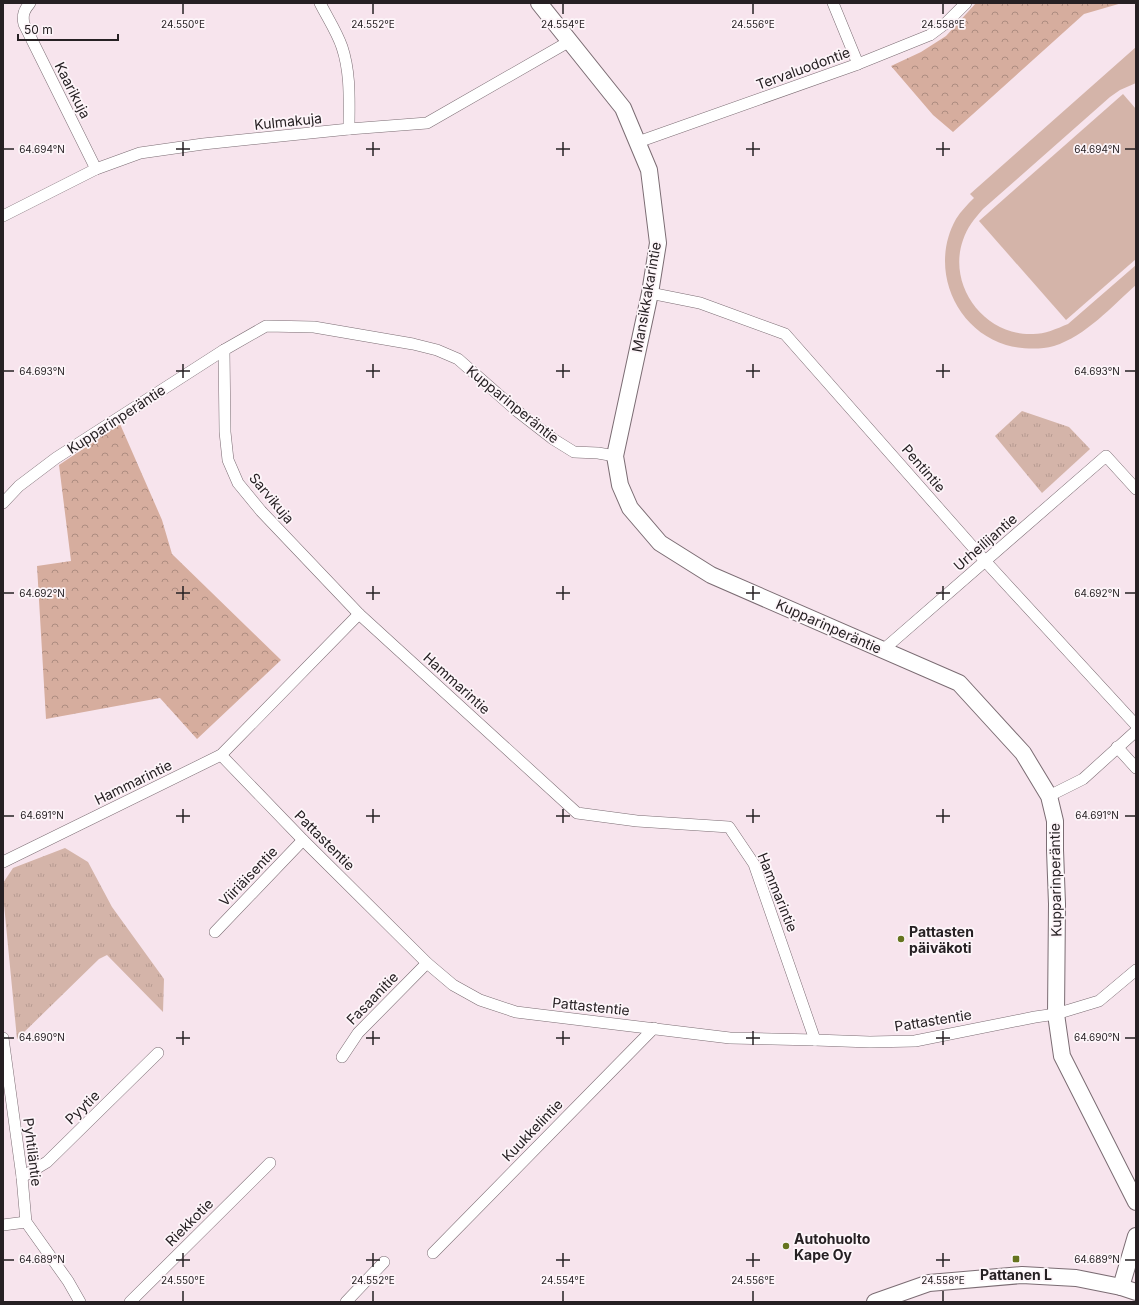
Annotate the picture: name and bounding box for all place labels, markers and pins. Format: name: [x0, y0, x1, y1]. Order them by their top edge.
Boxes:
place label: Pattasten päiväkoti: [909, 923, 974, 956]
marker: Pattasten päiväkoti: [896, 934, 906, 944]
place label: Autohuolto Kape Oy: [794, 1230, 871, 1263]
marker: Autohuolto Kape Oy: [781, 1241, 791, 1251]
marker: Pattanen L: [1011, 1254, 1021, 1264]
place label: Pattanen L: [980, 1266, 1052, 1283]

